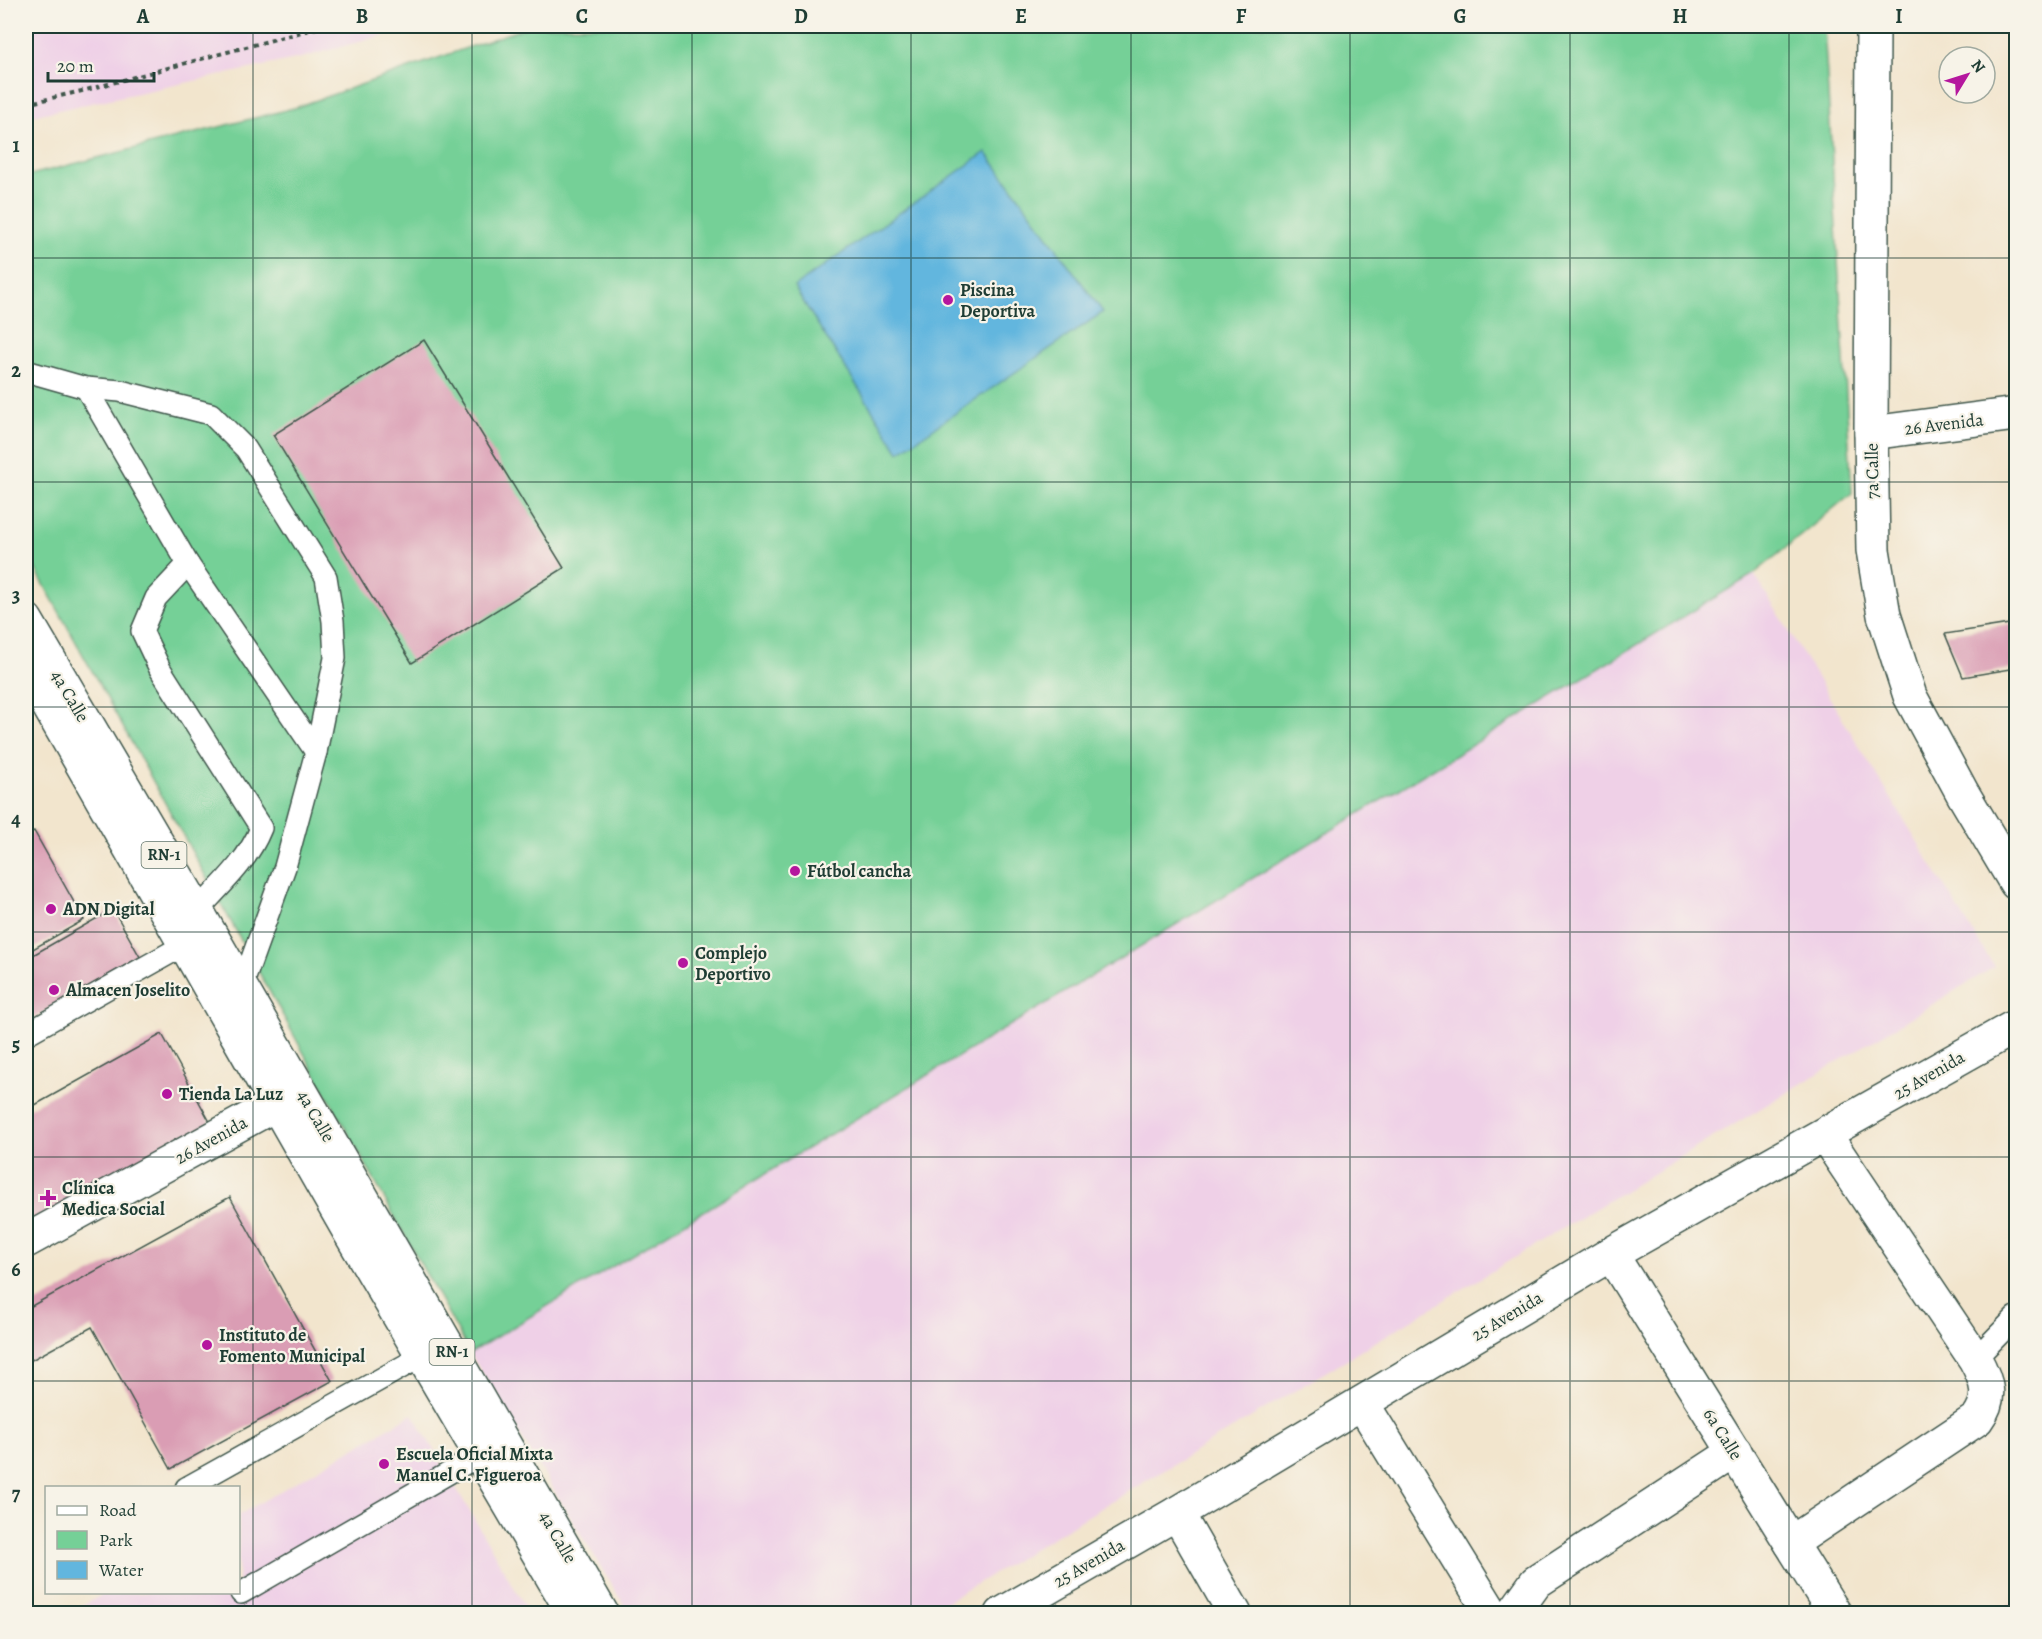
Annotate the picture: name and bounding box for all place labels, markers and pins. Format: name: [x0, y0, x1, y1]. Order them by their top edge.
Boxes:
place label: Piscina Deportiva: [960, 278, 1035, 323]
marker: Piscina Deportiva: [941, 293, 955, 307]
place label: Fútbol cancha: [807, 859, 911, 883]
marker: Fútbol cancha: [788, 864, 802, 878]
place label: ADN Digital: [62, 897, 155, 921]
marker: ADN Digital: [44, 902, 58, 916]
place label: Complejo Deportivo: [695, 941, 771, 986]
marker: Complejo Deportivo: [676, 956, 690, 970]
place label: Almacen Joselito: [65, 978, 190, 1002]
marker: Almacen Joselito: [47, 983, 61, 997]
place label: Tienda La Luz: [179, 1082, 283, 1106]
marker: Tienda La Luz: [160, 1087, 174, 1101]
place label: Clínica Medica Social: [62, 1176, 165, 1221]
marker: Clínica Medica Social: [39, 1189, 57, 1207]
place label: Instituto de Fomento Municipal: [219, 1323, 365, 1368]
marker: Instituto de Fomento Municipal: [200, 1338, 214, 1352]
place label: Escuela Oficial Mixta Manuel C. Figueroa: [396, 1442, 554, 1487]
marker: Escuela Oficial Mixta Manuel C. Figueroa: [377, 1457, 391, 1471]

